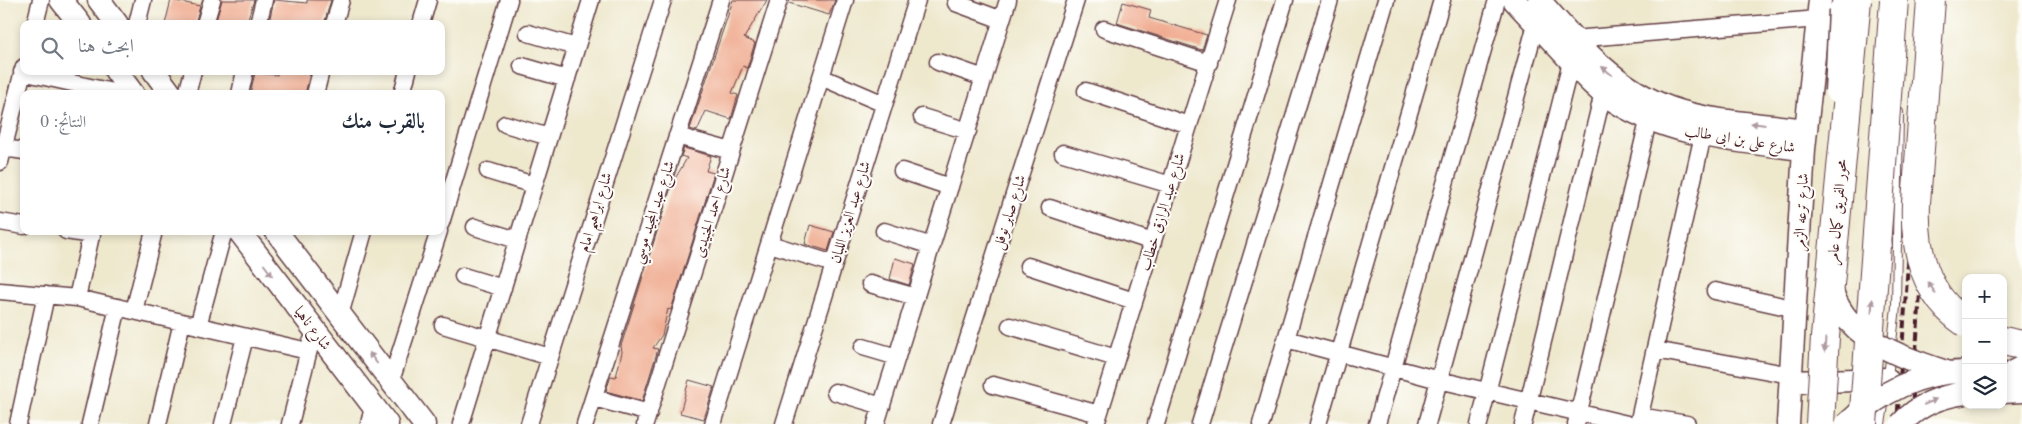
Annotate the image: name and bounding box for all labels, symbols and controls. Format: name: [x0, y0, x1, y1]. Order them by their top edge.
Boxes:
search box: [20, 20, 445, 75]
icon: search: [38, 34, 66, 62]
text: ابحث هنا: [78, 38, 134, 57]
one-way arrow: [1601, 66, 1614, 77]
text: بالقرب منك: [342, 112, 425, 133]
text: النتائج: 0: [40, 115, 86, 131]
one-way arrow: [1750, 120, 1766, 128]
street label: شارع على بن ابى طالب: [1683, 124, 1796, 161]
street label: شارع عبد الرازق خطاب: [1137, 151, 1192, 274]
street label: شارع عبد المجيد موسي: [630, 159, 683, 267]
street label: محور الفريق كمال عامر: [1824, 159, 1853, 266]
street label: شارع عبد العزيز اللبان: [829, 160, 878, 266]
street label: شارع احمد الجنيدى: [692, 165, 738, 261]
street label: شارع ابراهيم امام: [577, 171, 621, 256]
street label: شارع صابر نوفل: [991, 173, 1033, 253]
street label: شارع ترعه الزمر: [1792, 173, 1816, 252]
one-way arrow: [263, 263, 274, 276]
map controls: [1962, 274, 2007, 409]
button: +: [1962, 274, 2007, 319]
one-way arrow: [1928, 281, 1937, 295]
one-way arrow: [1868, 297, 1876, 313]
street label: شارع ناهيا: [287, 304, 333, 356]
button: −: [1962, 319, 2007, 364]
one-way arrow: [1820, 337, 1828, 353]
one-way arrow: [367, 352, 378, 365]
button: layers: [1962, 364, 2007, 409]
one-way arrow: [1923, 398, 1937, 406]

